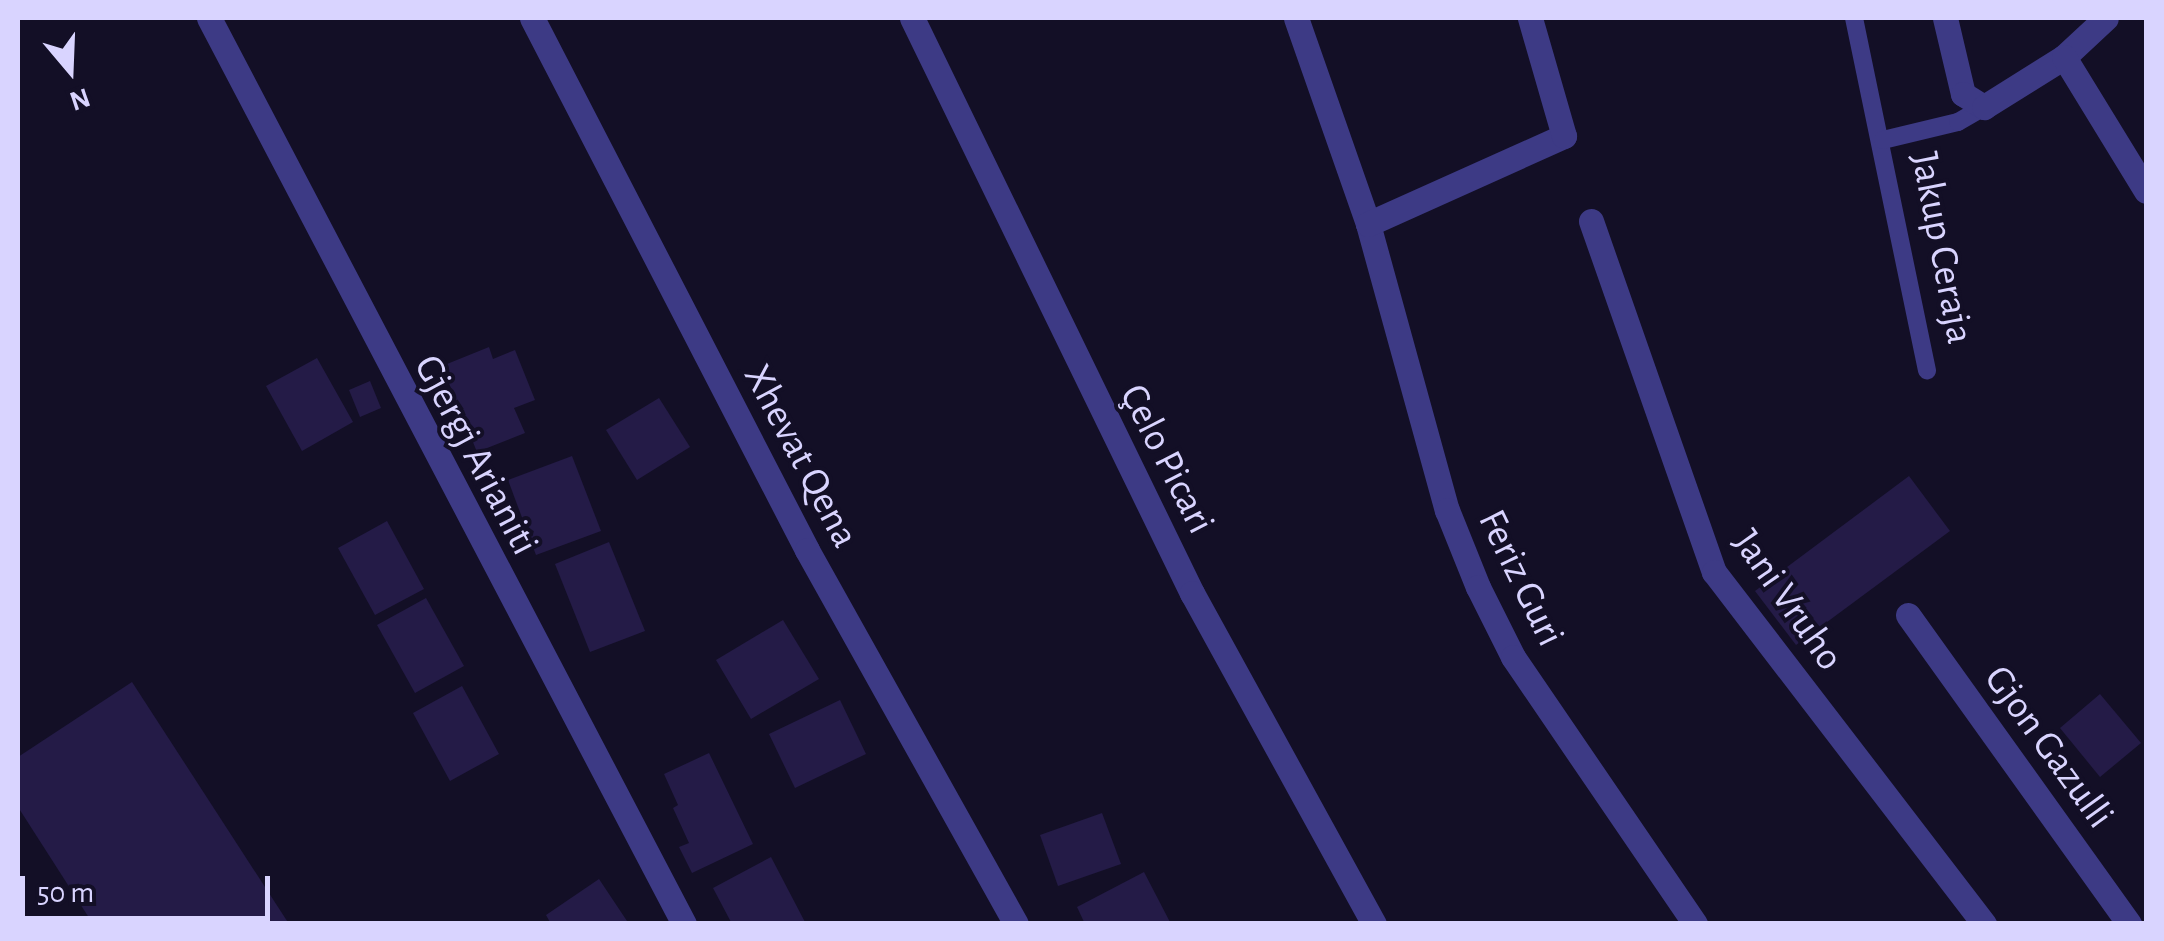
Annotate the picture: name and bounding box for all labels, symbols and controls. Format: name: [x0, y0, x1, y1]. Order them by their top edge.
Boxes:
north arrow: [20, 20, 120, 120]
text: N: [66, 82, 94, 115]
street label: Jakup Ceraja: [1900, 148, 1984, 348]
street label: Gjergj Arianiti: [403, 347, 549, 563]
street label: Xhevat Qena: [733, 356, 869, 556]
street label: Çelo Picari: [1109, 377, 1225, 541]
street label: Feriz Guri: [1467, 502, 1575, 654]
street label: Jani Vruho: [1722, 520, 1854, 680]
street label: Gjon Gazulli: [1974, 656, 2124, 838]
scale bar: [25, 856, 275, 918]
text: 50 m: [37, 878, 94, 908]

